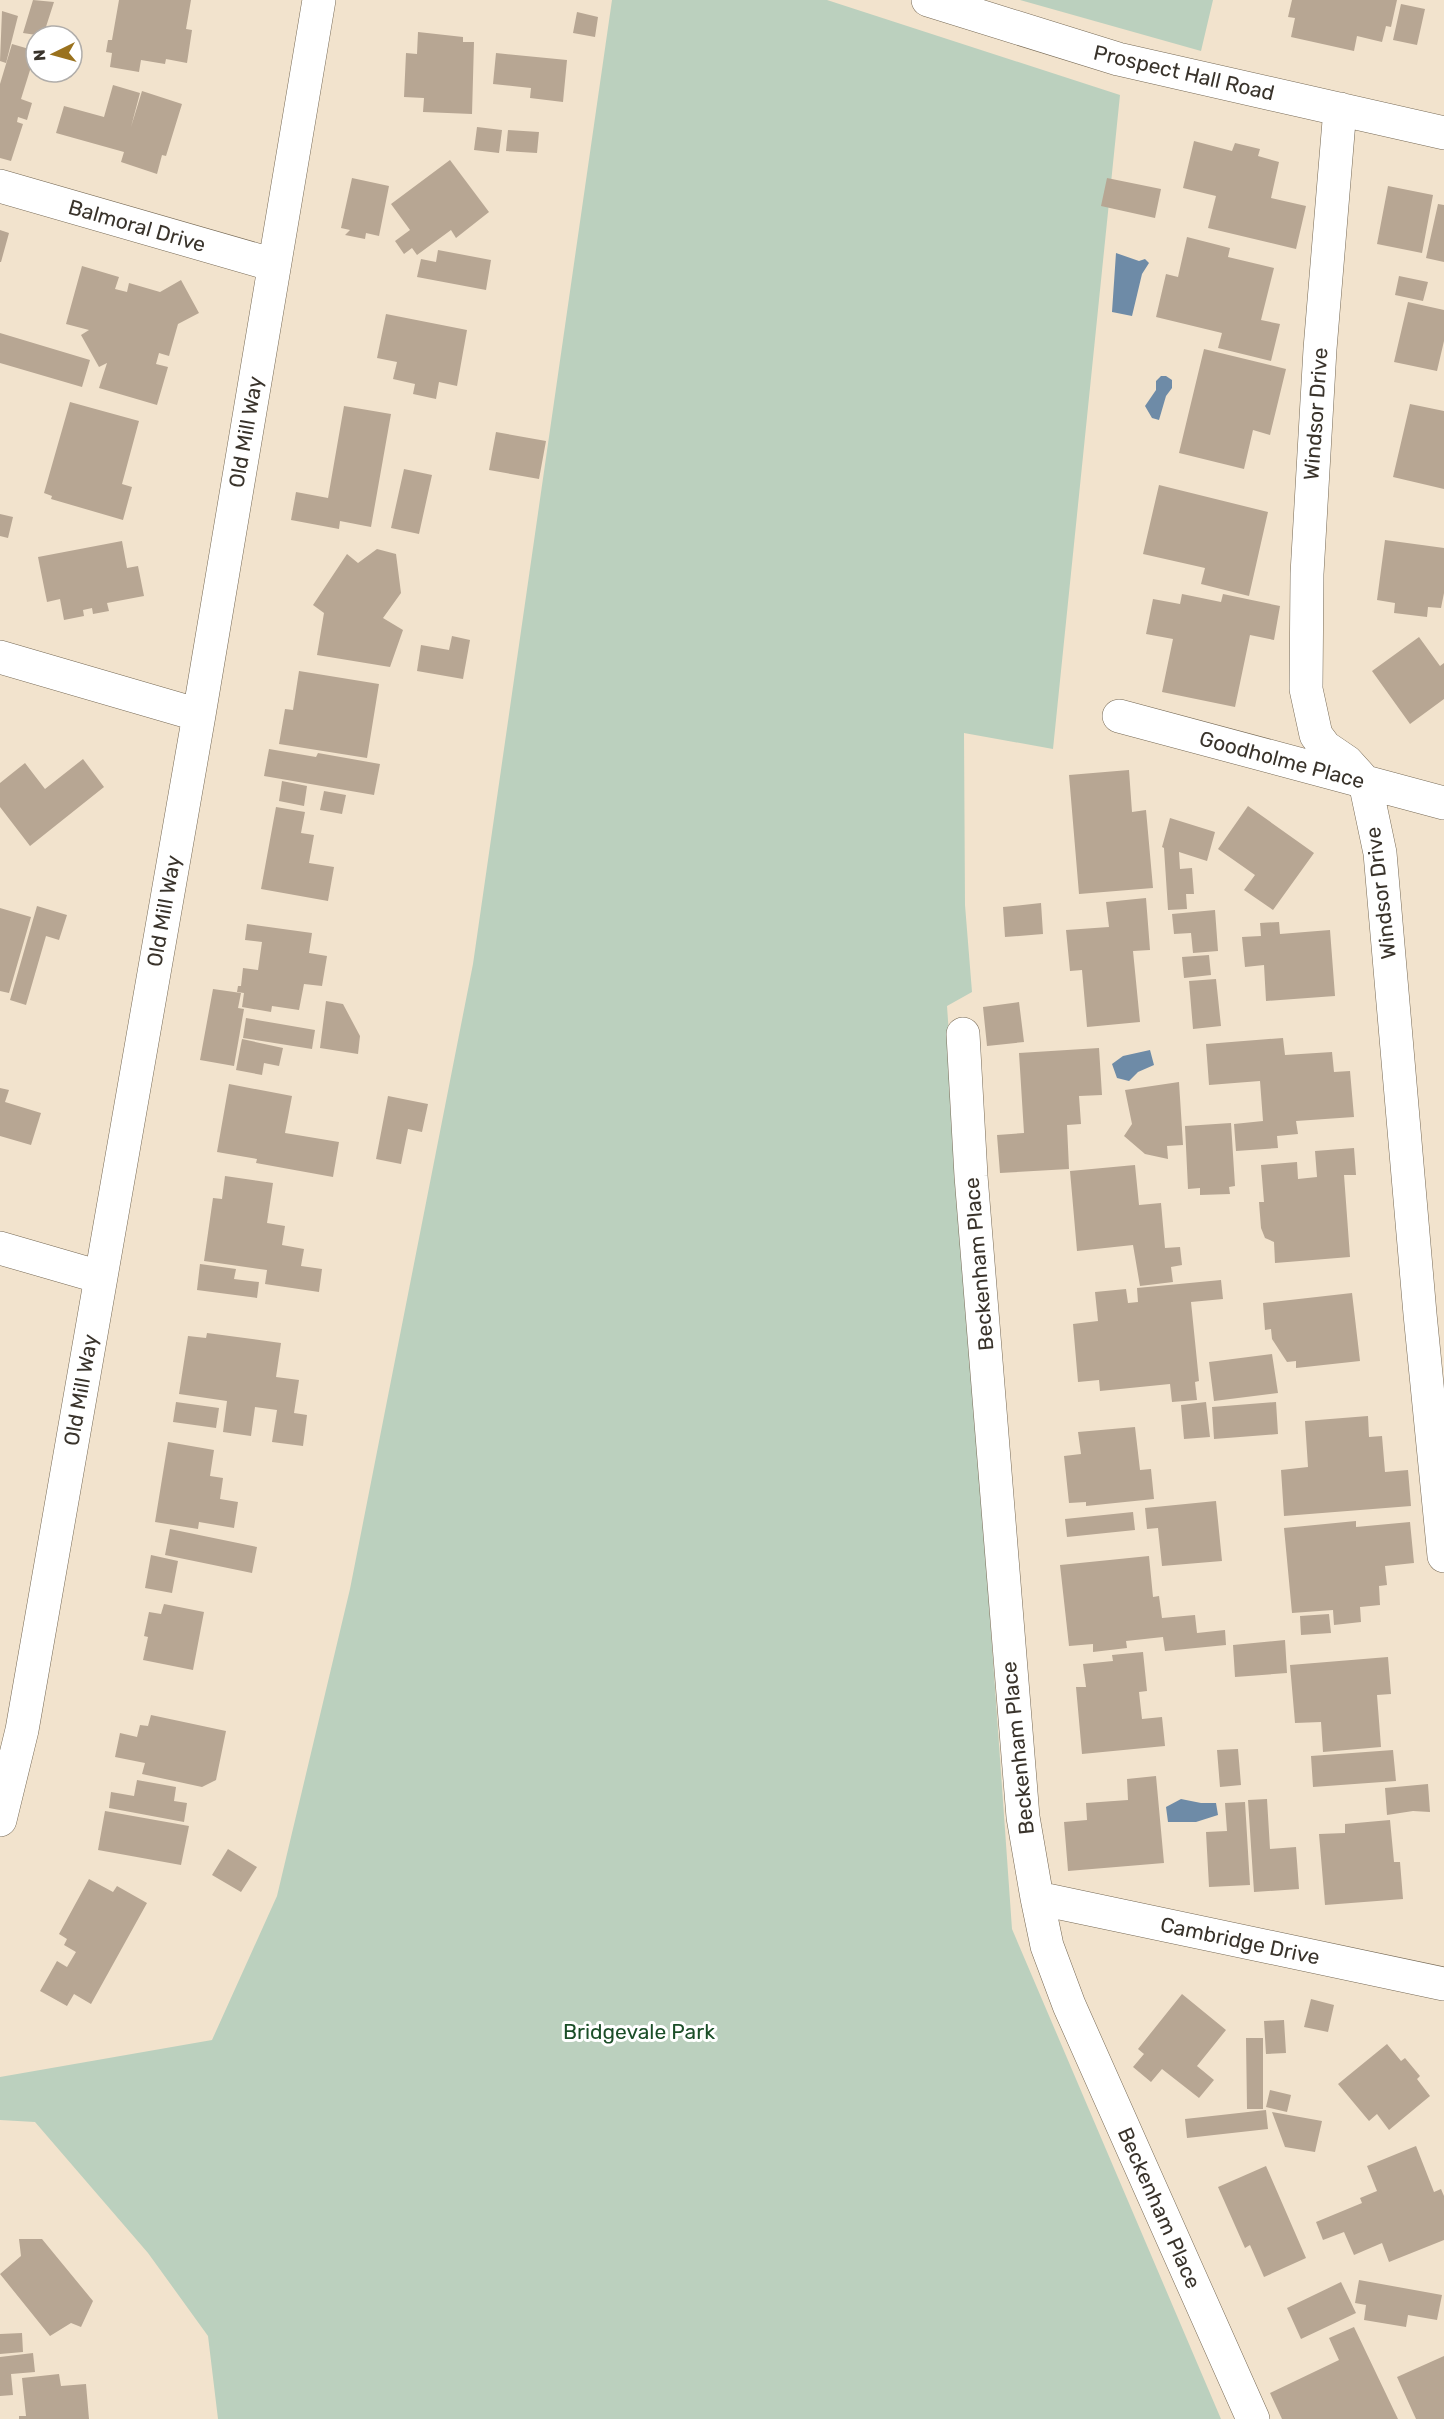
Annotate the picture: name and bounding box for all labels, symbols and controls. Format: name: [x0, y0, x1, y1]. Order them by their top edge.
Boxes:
north arrow: [24, 24, 84, 84]
street label: Prospect Hall Road: [1091, 40, 1277, 105]
text: N: [30, 49, 50, 62]
street label: Balmoral Drive: [66, 194, 209, 257]
street label: Windsor Drive: [1298, 347, 1333, 481]
street label: Old Mill Way: [223, 374, 268, 490]
street label: Goodholme Place: [1197, 725, 1367, 794]
street label: Windsor Drive: [1360, 825, 1401, 961]
street label: Old Mill Way: [141, 853, 186, 969]
street label: Beckenham Place: [958, 1176, 999, 1352]
street label: Old Mill Way: [58, 1332, 103, 1448]
street label: Beckenham Place: [996, 1660, 1039, 1836]
street label: Cambridge Drive: [1158, 1911, 1322, 1970]
park label: Bridgevale Park: [563, 2019, 715, 2044]
street label: Beckenham Place: [1113, 2123, 1206, 2292]

